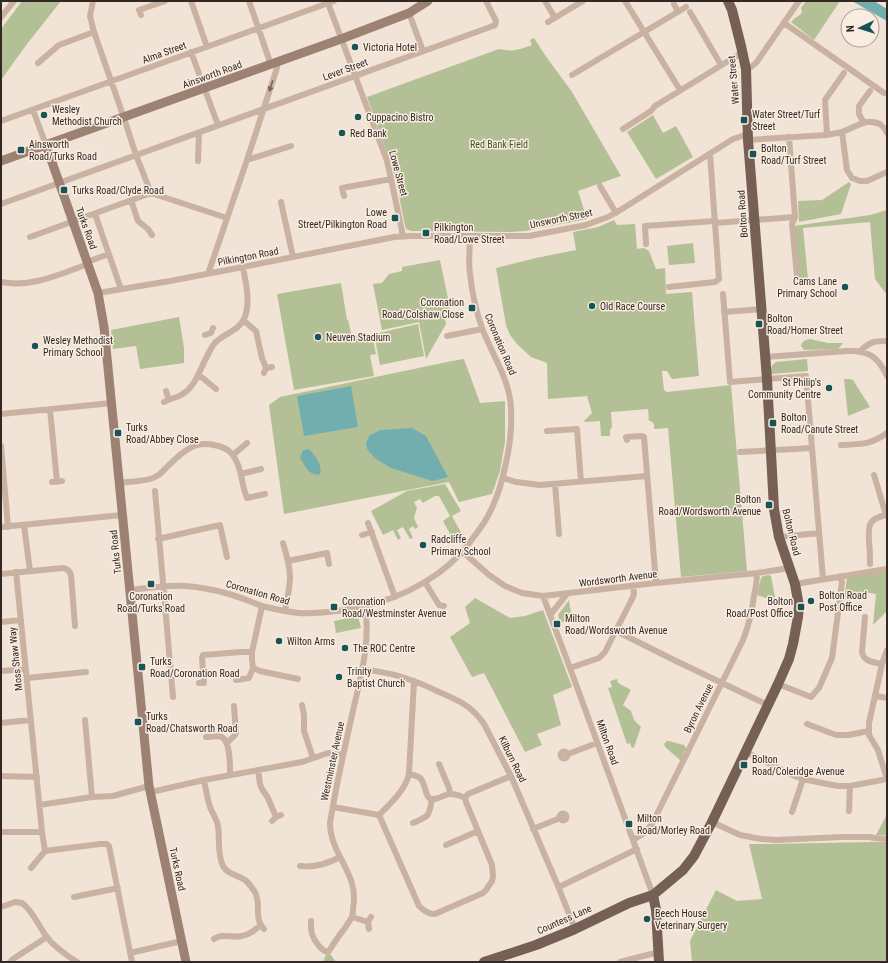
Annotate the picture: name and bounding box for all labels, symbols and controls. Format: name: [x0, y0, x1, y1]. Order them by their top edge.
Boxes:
north arrow: [840, 8, 880, 48]
text: N: [844, 25, 857, 32]
street label: Alma Street: [141, 39, 188, 66]
marker: Victoria Hotel: [350, 42, 360, 52]
place label: Victoria Hotel: [363, 42, 417, 53]
street label: Water Street: [726, 55, 741, 105]
street label: Lever Street: [321, 56, 369, 83]
street label: Ainsworth Road: [181, 59, 243, 90]
one-way arrow: [268, 80, 274, 92]
place label: Wesley Methodist Church: [52, 104, 122, 127]
place label: Water Street/Turf Street: [752, 109, 821, 132]
marker: Wesley Methodist Church: [39, 110, 49, 120]
marker: Cuppacino Bistro: [353, 112, 363, 122]
place label: Cuppacino Bistro: [366, 112, 433, 123]
marker: Water Street/Turf Street: [739, 115, 749, 125]
marker: Red Bank: [337, 128, 347, 138]
place label: Red Bank: [350, 128, 387, 139]
place label: Ainsworth Road/Turks Road: [29, 139, 97, 162]
park label: Red Bank Field: [470, 139, 528, 150]
place label: Bolton Road/Turf Street: [761, 143, 826, 166]
marker: Ainsworth Road/Turks Road: [16, 145, 26, 155]
street label: Lowe Street: [387, 149, 410, 197]
marker: Bolton Road/Turf Street: [748, 149, 758, 159]
marker: Turks Road/Clyde Road: [59, 185, 69, 195]
place label: Turks Road/Clyde Road: [72, 185, 164, 196]
street label: Bolton Road: [735, 190, 750, 238]
street label: Turks Road: [74, 206, 99, 251]
place label: Lowe Street/Pilkington Road: [298, 207, 387, 230]
street label: Unsworth Street: [529, 207, 593, 230]
marker: Lowe Street/Pilkington Road: [390, 213, 400, 223]
place label: Pilkington Road/Lowe Street: [434, 222, 505, 245]
marker: Pilkington Road/Lowe Street: [421, 228, 431, 238]
street label: Pilkington Road: [217, 245, 280, 268]
place label: Cams Lane Primary School: [777, 276, 837, 299]
marker: Cams Lane Primary School: [840, 282, 850, 292]
place label: Coronation Road/Colshaw Close: [382, 297, 464, 320]
marker: Old Race Course: [587, 301, 597, 311]
place label: Old Race Course: [600, 301, 665, 312]
marker: Coronation Road/Colshaw Close: [467, 303, 477, 313]
street label: Coronation Road: [483, 312, 518, 377]
place label: Bolton Road/Homer Street: [767, 313, 843, 336]
marker: Bolton Road/Homer Street: [754, 319, 764, 329]
marker: Neuven Stadium: [313, 332, 323, 342]
place label: Neuven Stadium: [326, 332, 390, 343]
place label: Wesley Methodist Primary School: [43, 335, 113, 358]
marker: Wesley Methodist Primary School: [30, 341, 40, 351]
place label: St Philip's Community Centre: [748, 377, 821, 400]
marker: St Philip's Community Centre: [824, 383, 834, 393]
place label: Bolton Road/Canute Street: [781, 412, 858, 435]
marker: Bolton Road/Canute Street: [768, 418, 778, 428]
place label: Turks Road/Abbey Close: [126, 422, 199, 445]
marker: Turks Road/Abbey Close: [113, 428, 123, 438]
place label: Bolton Road/Wordsworth Avenue: [659, 494, 761, 517]
marker: Bolton Road/Wordsworth Avenue: [764, 500, 774, 510]
street label: Bolton Road: [780, 508, 803, 557]
street label: Turks Road: [108, 529, 123, 574]
place label: Radcliffe Primary School: [431, 534, 491, 557]
marker: Radcliffe Primary School: [418, 540, 428, 550]
street label: Wordsworth Avenue: [578, 568, 658, 589]
street label: Coronation Road: [225, 578, 291, 607]
marker: Coronation Road/Turks Road: [146, 579, 156, 589]
place label: Bolton Road Post Office: [819, 590, 867, 613]
place label: Coronation Road/Turks Road: [117, 591, 185, 614]
place label: Coronation Road/Westminster Avenue: [342, 596, 447, 619]
place label: Bolton Road/Post Office: [726, 596, 793, 619]
marker: Bolton Road Post Office: [806, 596, 816, 606]
marker: Coronation Road/Westminster Avenue: [329, 602, 339, 612]
marker: Bolton Road/Post Office: [796, 602, 806, 612]
place label: Milton Road/Wordsworth Avenue: [565, 613, 668, 636]
marker: Milton Road/Wordsworth Avenue: [552, 619, 562, 629]
street label: Moss Shaw Way: [7, 627, 24, 691]
marker: Wilton Arms: [274, 636, 284, 646]
place label: Wilton Arms: [287, 636, 336, 647]
marker: The ROC Centre: [340, 643, 350, 653]
place label: The ROC Centre: [353, 643, 415, 654]
place label: Turks Road/Coronation Road: [150, 656, 240, 679]
marker: Turks Road/Coronation Road: [137, 662, 147, 672]
place label: Trinity Baptist Church: [347, 666, 405, 689]
marker: Trinity Baptist Church: [334, 672, 344, 682]
street label: Byron Avenue: [682, 681, 715, 735]
place label: Turks Road/Chatsworth Road: [146, 711, 238, 734]
marker: Turks Road/Chatsworth Road: [133, 717, 143, 727]
street label: Milton Road: [594, 718, 621, 766]
street label: Westminster Avenue: [319, 720, 346, 802]
street label: Kilburn Road: [497, 734, 528, 784]
place label: Bolton Road/Coleridge Avenue: [752, 754, 845, 777]
marker: Bolton Road/Coleridge Avenue: [739, 760, 749, 770]
place label: Milton Road/Morley Road: [637, 813, 710, 836]
marker: Milton Road/Morley Road: [624, 819, 634, 829]
street label: Turks Road: [168, 846, 187, 892]
street label: Countess Lane: [535, 902, 593, 936]
place label: Beech House Veterinary Surgery: [655, 908, 727, 931]
marker: Beech House Veterinary Surgery: [642, 914, 652, 924]

